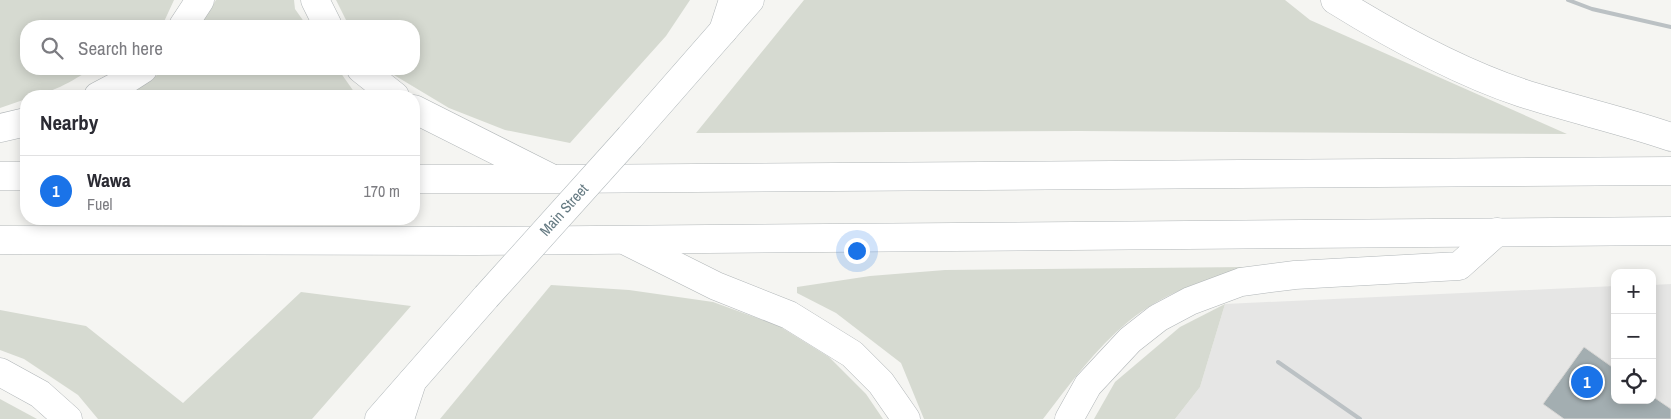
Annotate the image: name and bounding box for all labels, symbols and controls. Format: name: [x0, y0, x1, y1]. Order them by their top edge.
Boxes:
search box: [20, 20, 420, 75]
icon: search: [38, 34, 66, 62]
text: Search here: [78, 35, 163, 61]
text: Nearby: [40, 108, 98, 137]
text: Wawa: [87, 167, 131, 193]
street label: Main Street: [535, 179, 593, 240]
text: 1: [52, 180, 60, 202]
text: 170 m: [364, 180, 400, 202]
text: Fuel: [87, 193, 113, 215]
your location: [844, 238, 870, 264]
map controls: [1611, 269, 1656, 404]
button: +: [1611, 269, 1656, 314]
button: −: [1611, 314, 1656, 359]
button: locate: [1611, 359, 1656, 404]
pin: 1: [1571, 363, 1603, 401]

